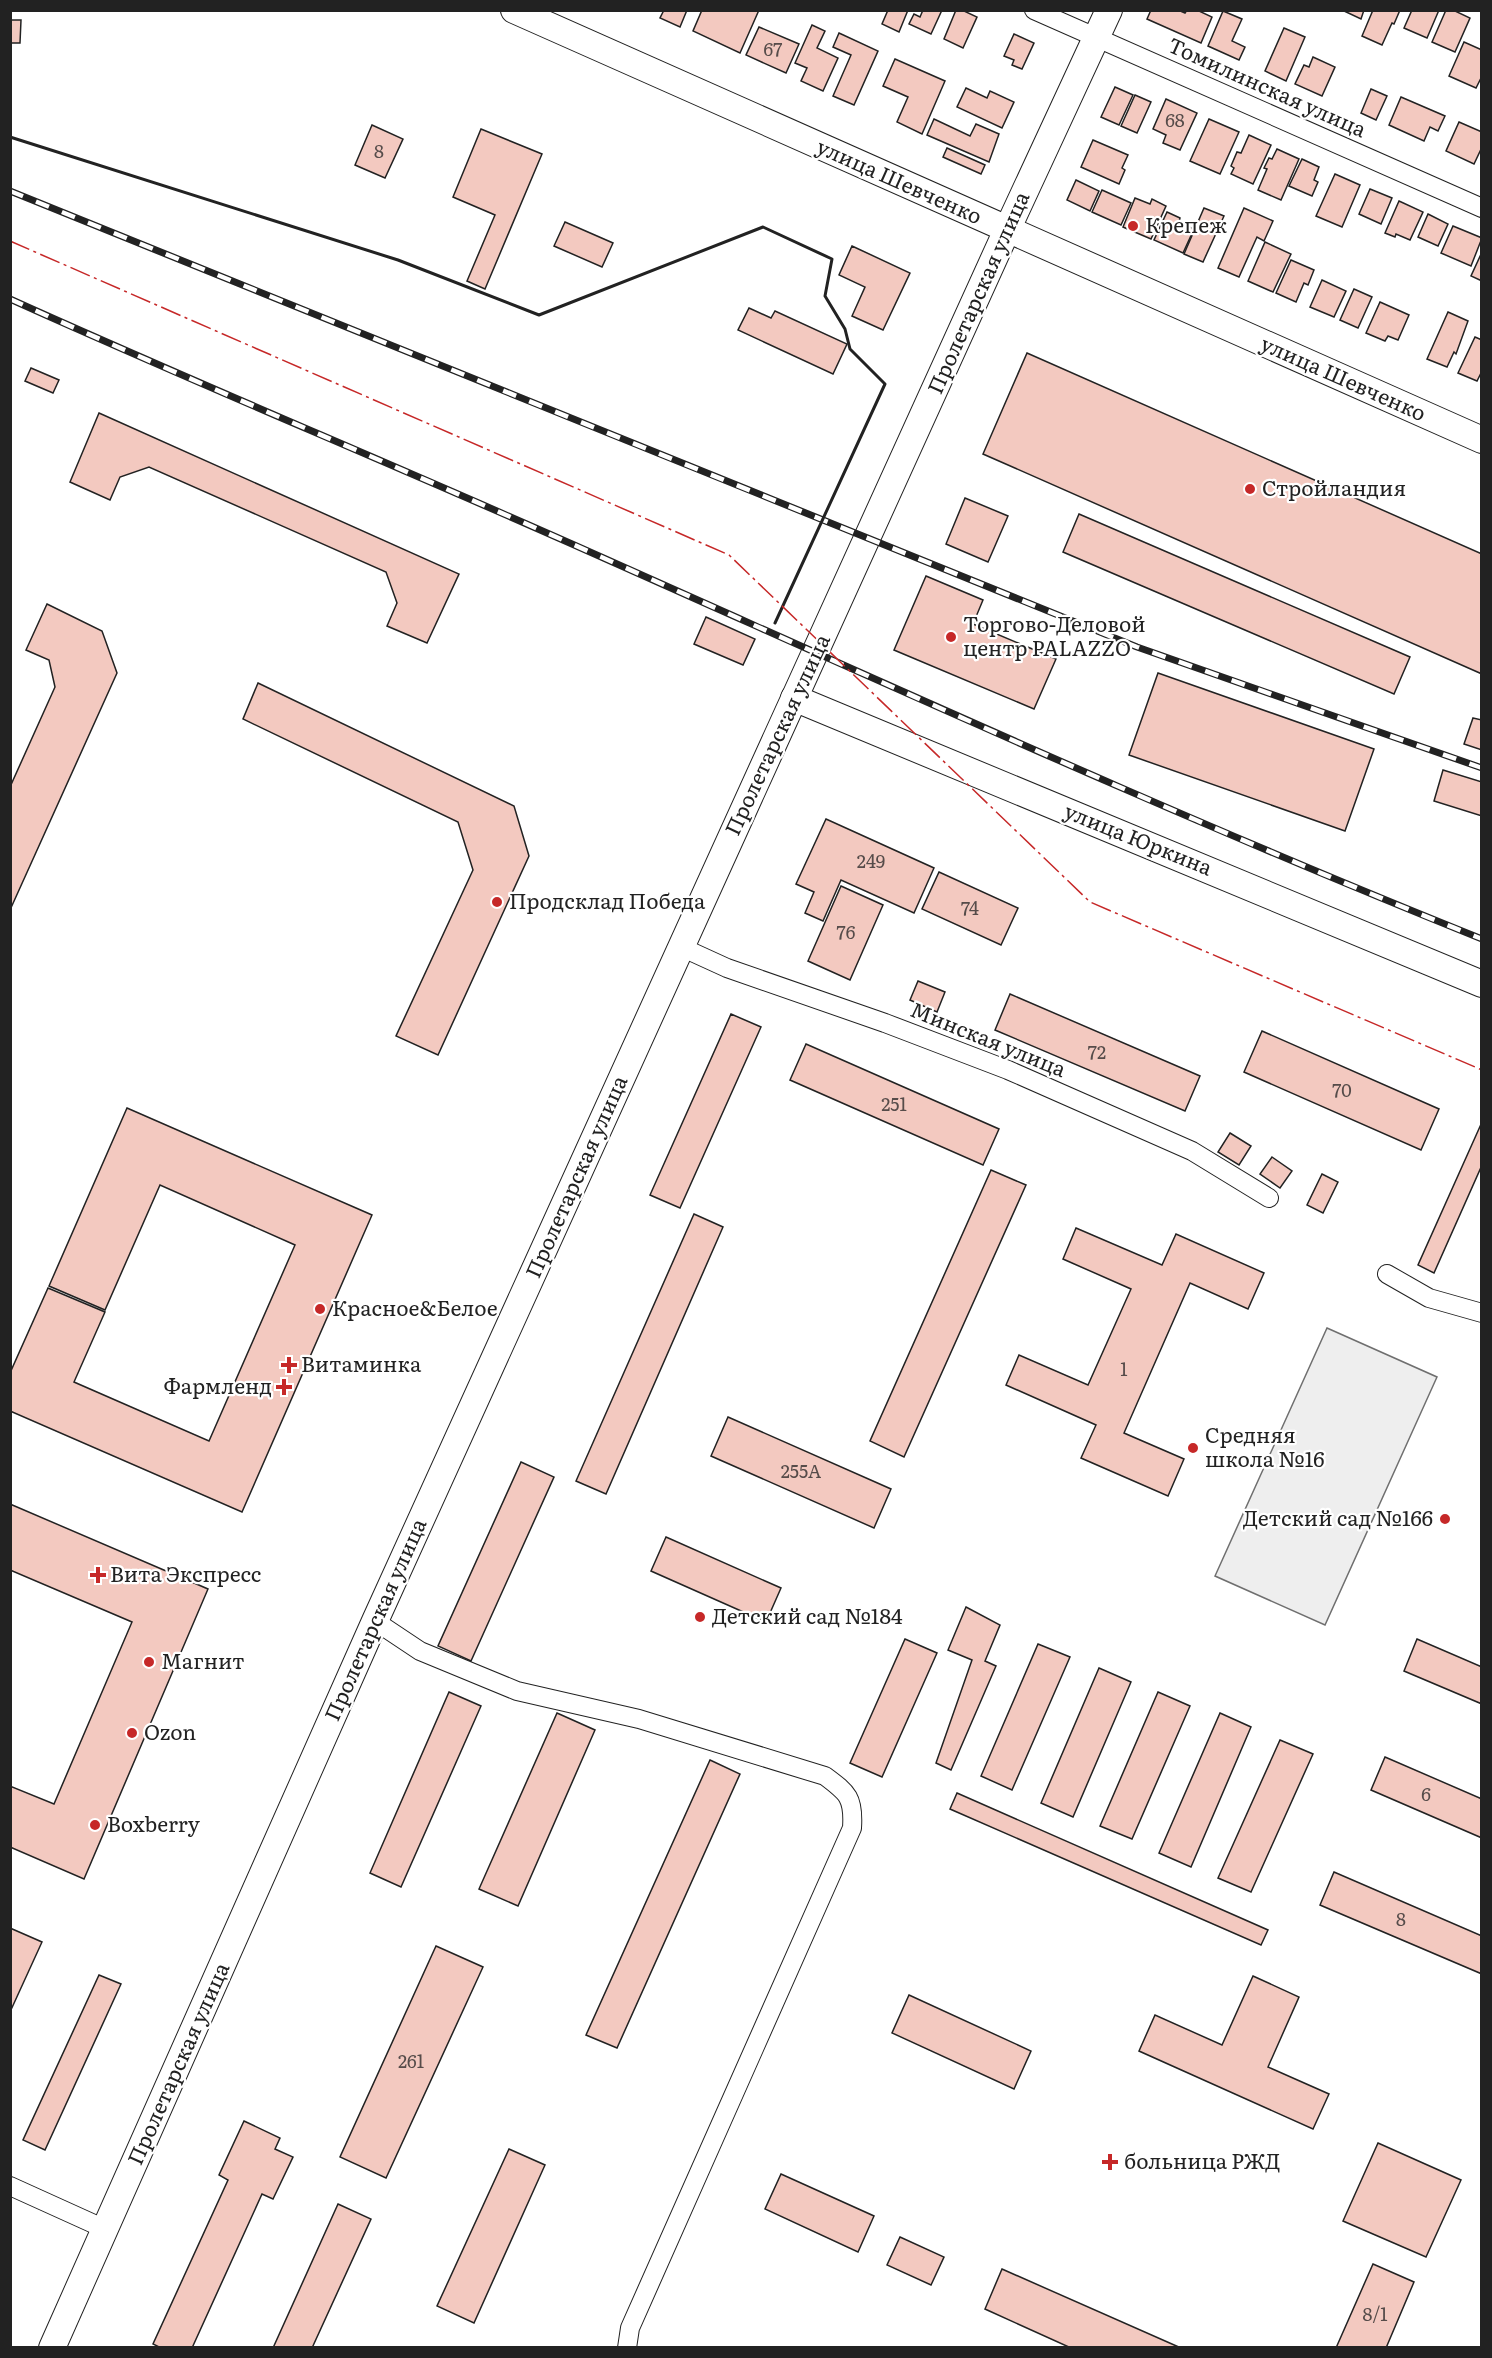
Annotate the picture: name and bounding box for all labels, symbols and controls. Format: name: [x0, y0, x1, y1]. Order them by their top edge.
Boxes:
street label: Томилинская улица: [1164, 28, 1373, 144]
house number: 67: [764, 35, 782, 62]
house number: 68: [1165, 106, 1185, 133]
street label: улица Шевченко: [812, 129, 988, 230]
house number: 8: [374, 137, 384, 164]
street label: Пролетарская улица: [918, 185, 1036, 398]
place label: Крепеж: [1145, 208, 1227, 239]
marker: Крепеж: [1126, 219, 1140, 233]
street label: улица Шевченко: [1256, 326, 1432, 427]
place label: Стройландия: [1262, 471, 1406, 502]
marker: Стройландия: [1243, 482, 1257, 496]
place label: Торгово-Деловой центр PALAZZO: [963, 607, 1146, 662]
street label: Пролетарская улица: [715, 628, 836, 840]
marker: Торгово-Деловой центр PALAZZO: [944, 630, 958, 644]
street label: улица Юркина: [1060, 794, 1218, 882]
house number: 249: [857, 847, 885, 874]
place label: Продсклад Победа: [509, 884, 706, 915]
house number: 74: [961, 894, 979, 921]
marker: Продсклад Победа: [490, 895, 504, 909]
house number: 76: [837, 918, 856, 945]
street label: Минская улица: [906, 992, 1072, 1083]
house number: 72: [1088, 1038, 1106, 1065]
street label: Пролетарская улица: [516, 1069, 634, 1282]
house number: 70: [1332, 1076, 1352, 1103]
house number: 251: [881, 1090, 907, 1117]
place label: Красное&Белое: [332, 1291, 498, 1322]
marker: Красное&Белое: [313, 1302, 327, 1316]
place label: Витаминка: [301, 1347, 422, 1378]
house number: 1: [1120, 1355, 1128, 1382]
marker: Витаминка: [282, 1358, 296, 1372]
place label: Фармленд: [164, 1369, 272, 1400]
marker: Фармленд: [277, 1380, 291, 1394]
place label: Средняя школа №16: [1205, 1418, 1325, 1473]
marker: Средняя школа №16: [1186, 1441, 1200, 1455]
house number: 255А: [781, 1457, 821, 1484]
place label: Детский сад №166: [1243, 1501, 1433, 1532]
street label: Пролетарская улица: [315, 1512, 433, 1725]
marker: Детский сад №166: [1438, 1512, 1452, 1526]
place label: Вита Экспресс: [110, 1557, 261, 1588]
marker: Вита Экспресс: [91, 1568, 105, 1582]
place label: Детский сад №184: [712, 1599, 903, 1630]
marker: Детский сад №184: [693, 1610, 707, 1624]
place label: Магнит: [161, 1644, 245, 1675]
marker: Магнит: [142, 1655, 156, 1669]
place label: Ozon: [144, 1715, 196, 1746]
marker: Ozon: [125, 1726, 139, 1740]
house number: 6: [1421, 1780, 1431, 1807]
place label: Boxberry: [107, 1807, 201, 1838]
marker: Boxberry: [88, 1818, 102, 1832]
house number: 8: [1396, 1905, 1406, 1932]
street label: Пролетарская улица: [118, 1956, 236, 2169]
house number: 261: [398, 2047, 424, 2074]
place label: больница РЖД: [1124, 2144, 1281, 2175]
marker: больница РЖД: [1101, 2153, 1119, 2171]
house number: 8/1: [1363, 2300, 1387, 2327]

